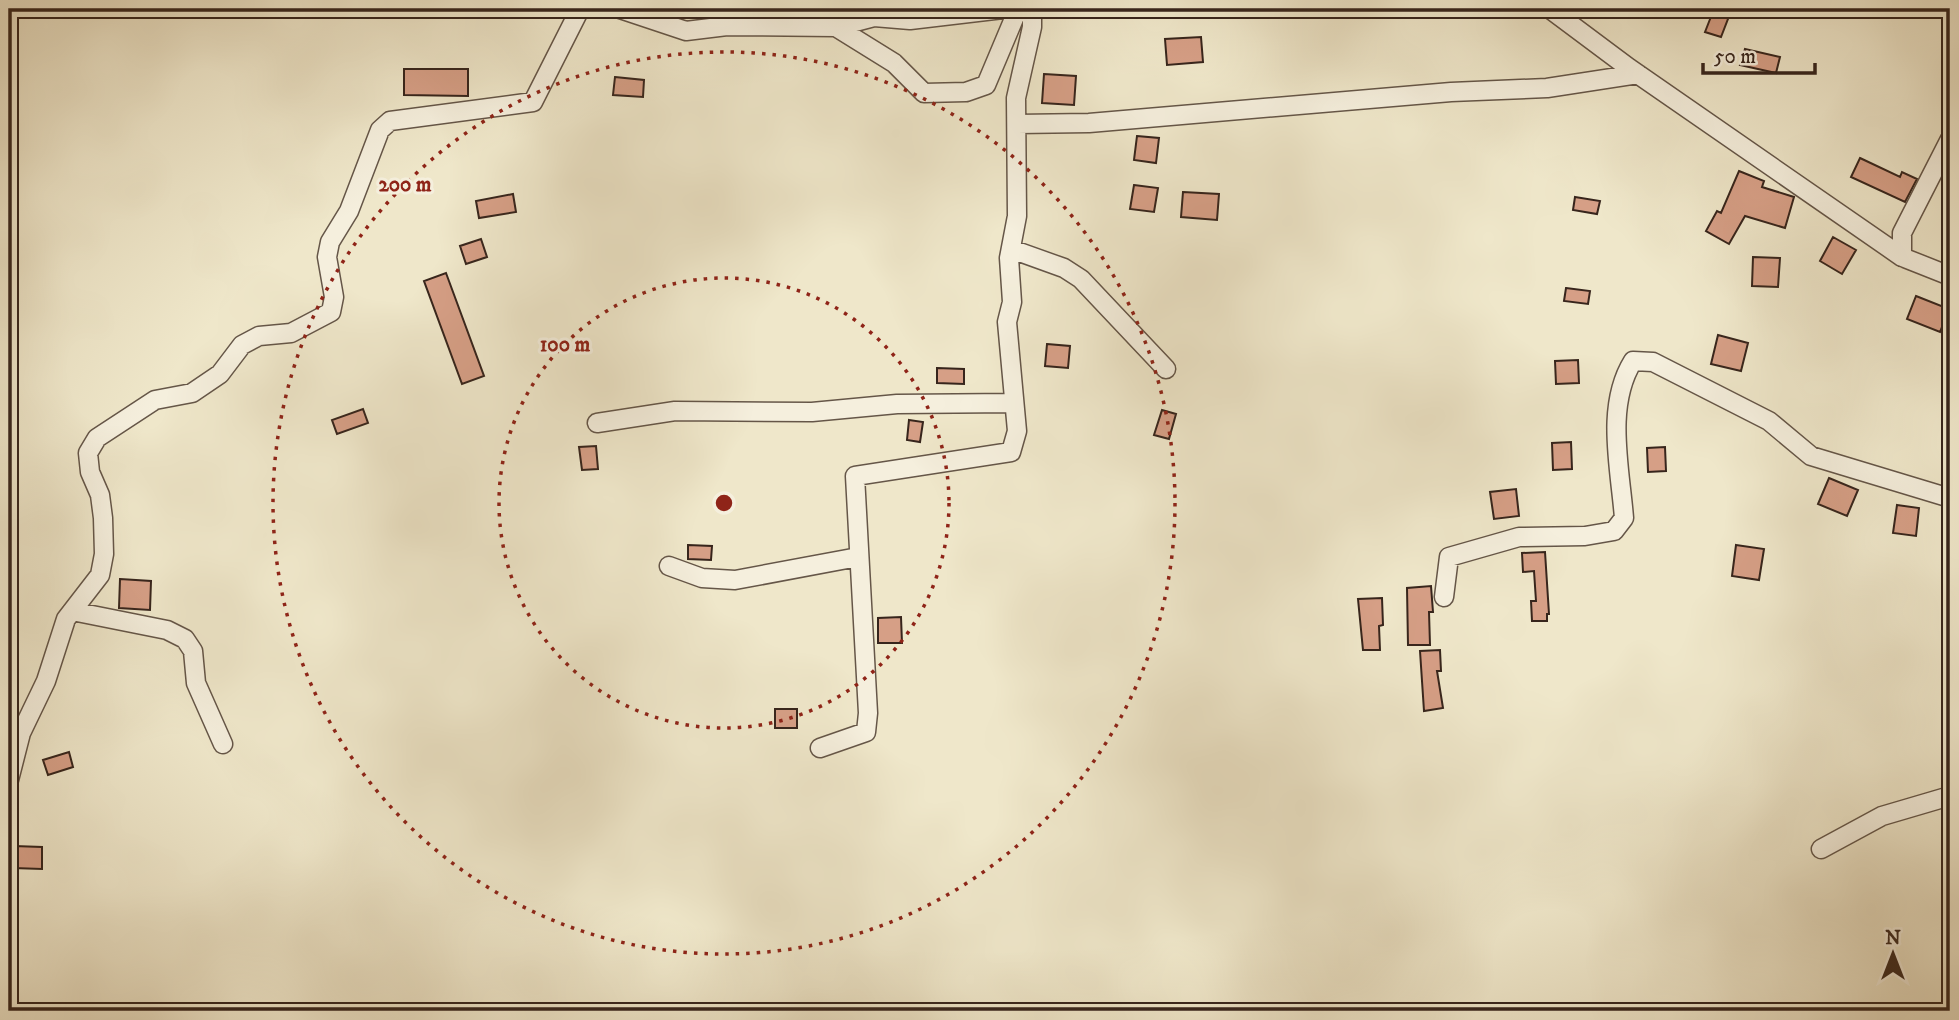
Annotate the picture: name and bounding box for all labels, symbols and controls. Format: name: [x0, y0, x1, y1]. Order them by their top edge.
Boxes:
scale bar: [1703, 32, 1815, 76]
text: 50 m: [1714, 44, 1756, 70]
text: 200 m: [378, 172, 432, 198]
text: 100 m: [540, 332, 590, 358]
centre of rings: [712, 491, 736, 515]
north arrow: [1857, 918, 1927, 988]
text: N: [1885, 927, 1901, 950]

